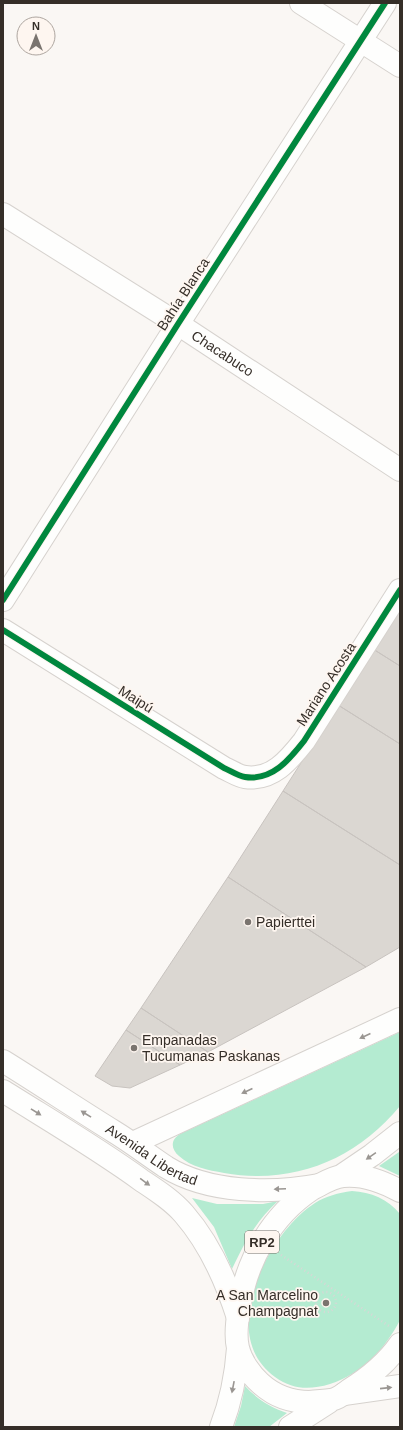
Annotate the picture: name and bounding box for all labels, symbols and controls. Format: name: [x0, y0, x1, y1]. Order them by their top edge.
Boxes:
north arrow: [16, 16, 56, 56]
text: N: [32, 20, 40, 32]
street label: Bahía Blanca: [154, 255, 213, 333]
street label: Chacabuco: [189, 327, 257, 380]
street label: Mariano Acosta: [293, 639, 359, 729]
street label: Maipú: [116, 682, 156, 716]
place label: Papierttei: [256, 914, 315, 930]
marker: Papierttei: [243, 917, 253, 927]
place label: Empanadas Tucumanas Paskanas: [142, 1032, 280, 1064]
one-way arrow: [359, 1033, 370, 1039]
marker: Empanadas Tucumanas Paskanas: [129, 1043, 139, 1053]
one-way arrow: [241, 1088, 252, 1094]
one-way arrow: [30, 1108, 42, 1115]
one-way arrow: [80, 1110, 92, 1117]
street label: Avenida Libertad: [103, 1121, 199, 1188]
one-way arrow: [366, 1152, 376, 1160]
one-way arrow: [140, 1178, 150, 1186]
one-way arrow: [274, 1186, 286, 1193]
road number: RP2: [245, 1231, 279, 1253]
place label: A San Marcelino Champagnat: [216, 1287, 318, 1319]
marker: A San Marcelino Champagnat: [321, 1298, 331, 1308]
one-way arrow: [230, 1381, 236, 1393]
one-way arrow: [380, 1385, 392, 1391]

